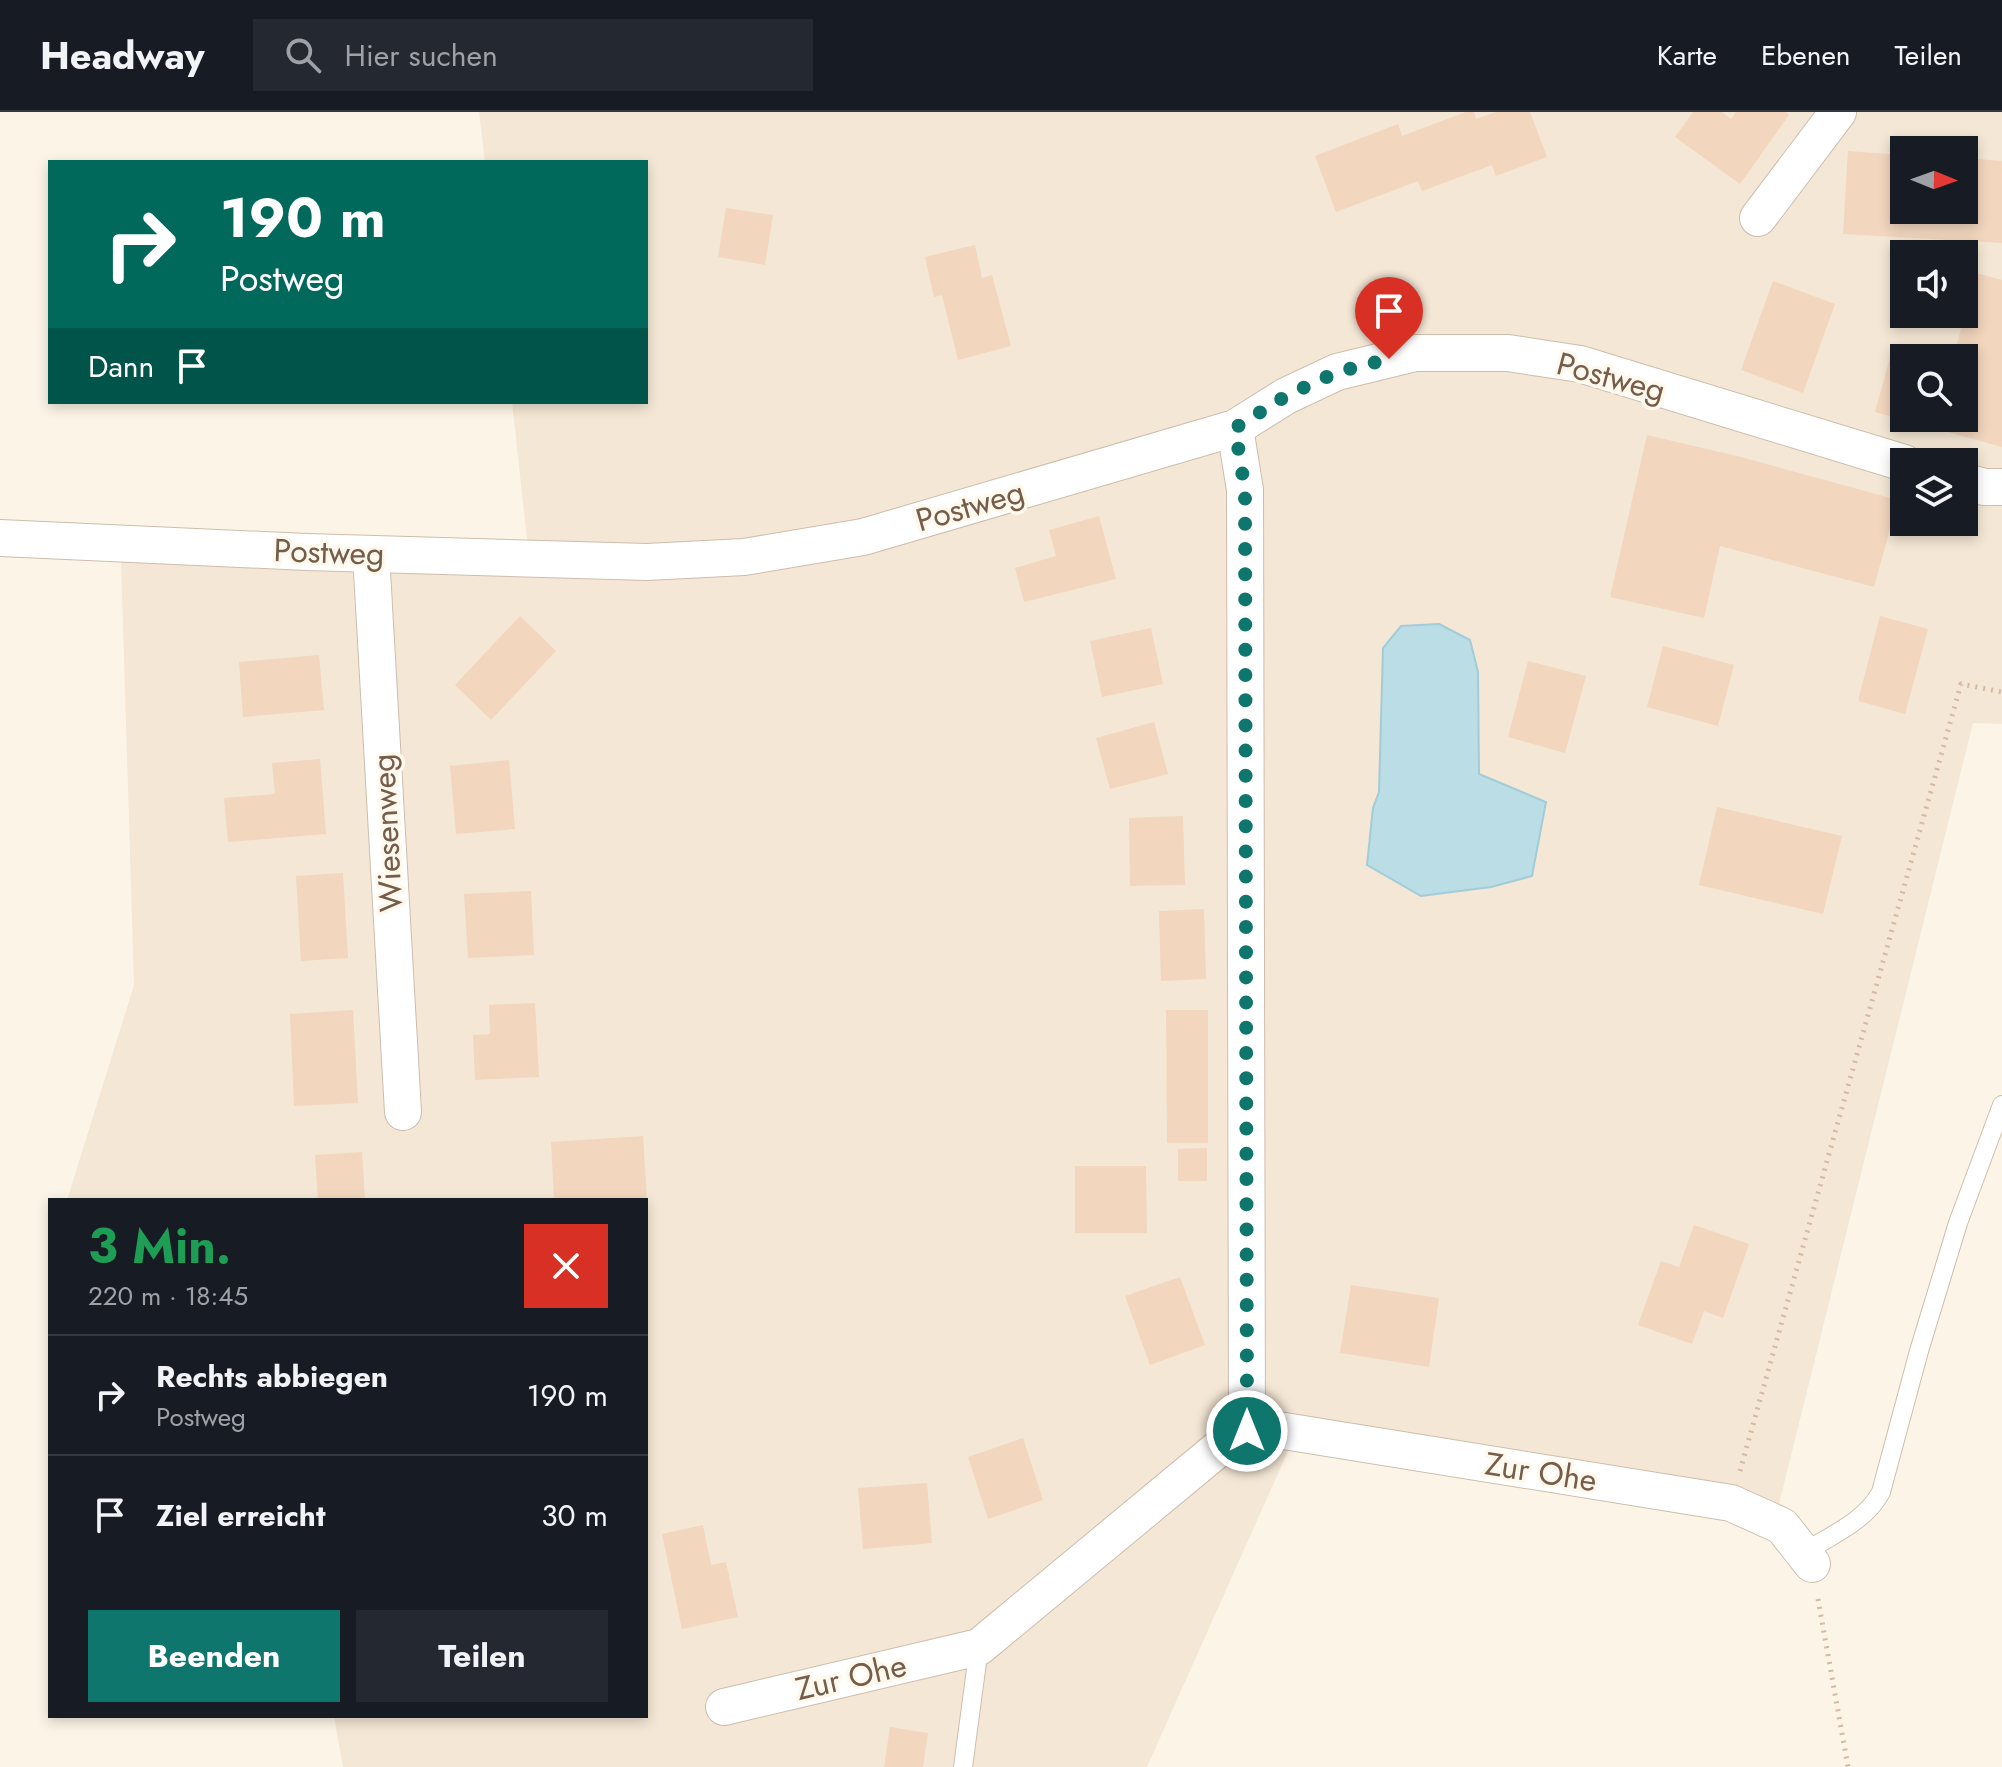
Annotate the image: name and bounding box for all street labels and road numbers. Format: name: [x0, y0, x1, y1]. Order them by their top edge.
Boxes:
street label: Postweg: [1552, 340, 1670, 414]
street label: Postweg: [910, 469, 1030, 543]
street label: Postweg: [273, 527, 385, 577]
street label: Wiesenweg: [360, 753, 414, 913]
street label: Zur Ohe: [1482, 1440, 1600, 1504]
street label: Zur Ohe: [791, 1642, 911, 1712]

